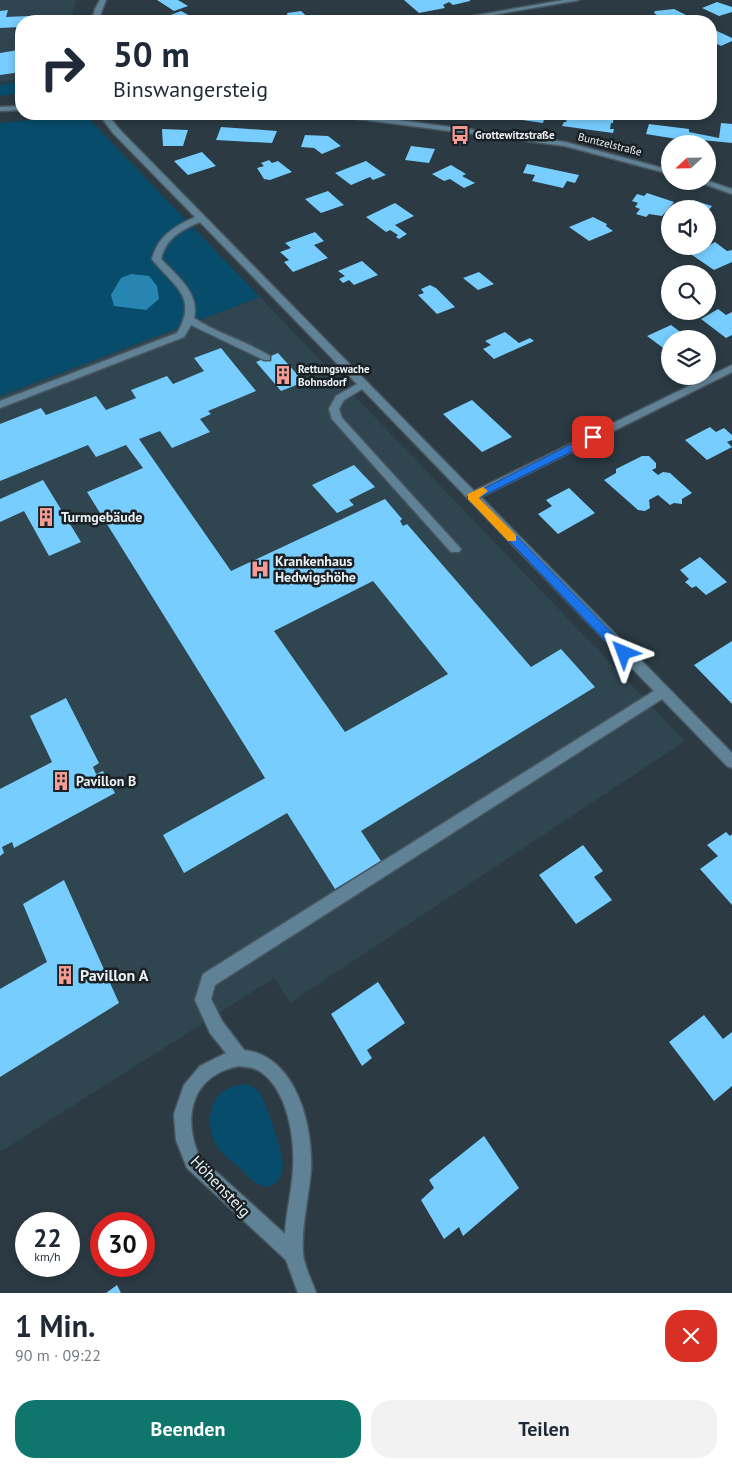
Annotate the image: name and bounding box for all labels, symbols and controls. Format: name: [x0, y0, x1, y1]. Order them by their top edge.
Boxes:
text: 50 m: [113, 31, 190, 77]
icon: right: [30, 35, 95, 100]
text: Binswangersteig: [113, 75, 268, 103]
bus stop icon: Grottewitzstraße: [449, 124, 471, 146]
place label: Grottewitzstraße: [475, 128, 555, 142]
street label: Buntzelstraße: [577, 129, 644, 159]
north arrow: [661, 135, 716, 190]
map controls: [661, 135, 716, 385]
button: sound: [661, 200, 716, 255]
button: search: [661, 265, 716, 320]
button: layers: [661, 330, 716, 385]
place label: Rettungswache Bohnsdorf: [298, 362, 370, 389]
building icon: Rettungswache Bohnsdorf: [272, 364, 294, 386]
pin: [572, 416, 614, 458]
icon: arrive: [579, 423, 607, 451]
building icon: Turmgebäude: [35, 506, 57, 528]
place label: Turmgebäude: [61, 508, 142, 526]
place label: Krankenhaus Hedwigshöhe: [275, 552, 356, 586]
hospital icon: Krankenhaus Hedwigshöhe: [249, 558, 271, 580]
position arrow: [597, 626, 649, 678]
building icon: Pavillon B: [50, 770, 72, 792]
place label: Pavillon B: [76, 772, 136, 790]
building icon: Pavillon A: [54, 964, 76, 986]
place label: Pavillon A: [80, 965, 149, 985]
street label: Höhensteig: [187, 1151, 255, 1221]
speed limit sign: 30: [90, 1212, 155, 1277]
text: 22: [33, 1222, 62, 1254]
text: km/h: [34, 1249, 61, 1264]
text: 1 Min.: [15, 1306, 95, 1345]
button: close: [665, 1310, 717, 1362]
text: 90 m · 09:22: [15, 1345, 101, 1365]
button: Beenden: [15, 1400, 361, 1458]
button: Teilen: [371, 1400, 717, 1458]

